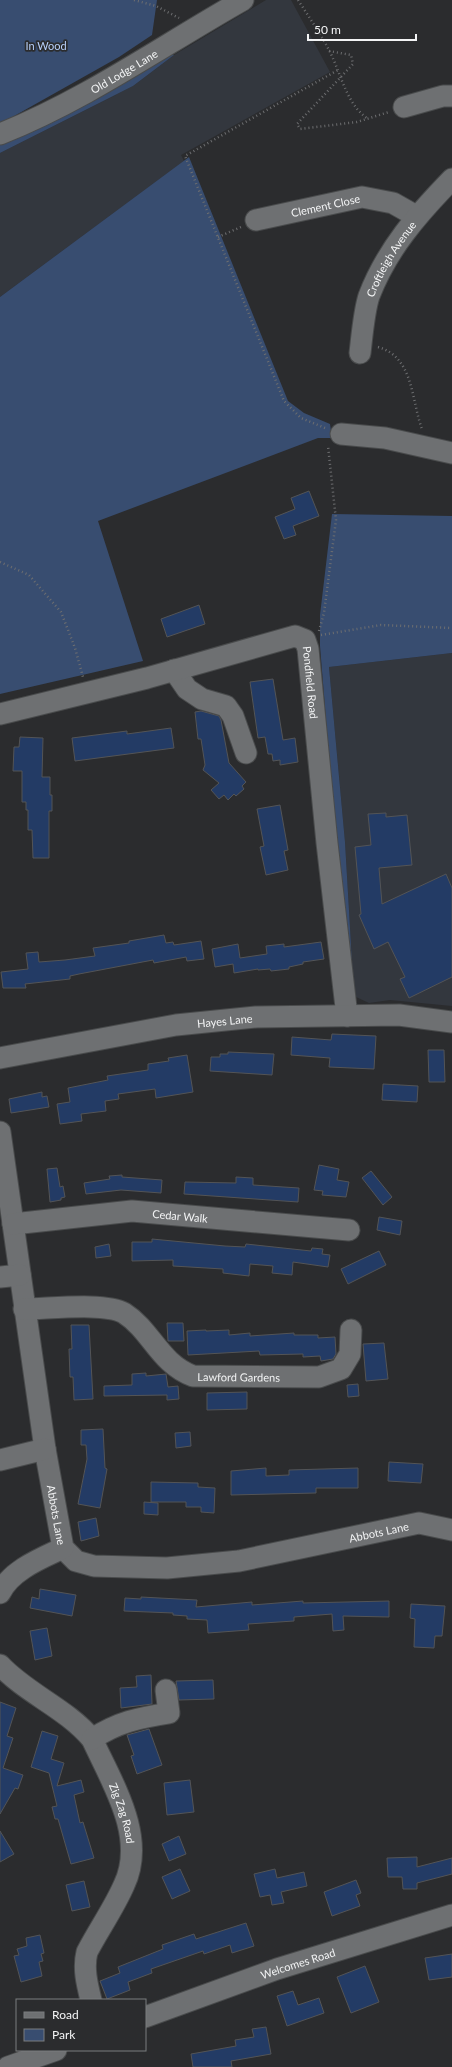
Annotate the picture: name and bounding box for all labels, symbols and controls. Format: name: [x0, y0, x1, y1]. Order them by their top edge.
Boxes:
scale bar: [308, 16, 416, 42]
text: 50 m: [314, 22, 341, 37]
park label: In Wood: [25, 39, 67, 52]
street label: Old Lodge Lane: [88, 46, 160, 96]
street label: Clement Close: [290, 191, 361, 219]
street label: Croftleigh Avenue: [363, 218, 418, 298]
street label: Pondfield Road: [301, 645, 321, 719]
street label: Hayes Lane: [196, 1011, 253, 1029]
street label: Cedar Walk: [152, 1206, 209, 1224]
street label: Lawford Gardens: [197, 1370, 280, 1383]
street label: Abbots Lane: [45, 1484, 69, 1546]
street label: Abbots Lane: [348, 1519, 410, 1544]
street label: Zig Zag Road: [107, 1781, 138, 1844]
street label: Welcomes Road: [259, 1945, 337, 1981]
legend: [16, 1999, 146, 2051]
text: Road: [52, 2007, 79, 2022]
text: Park: [52, 2027, 76, 2042]

